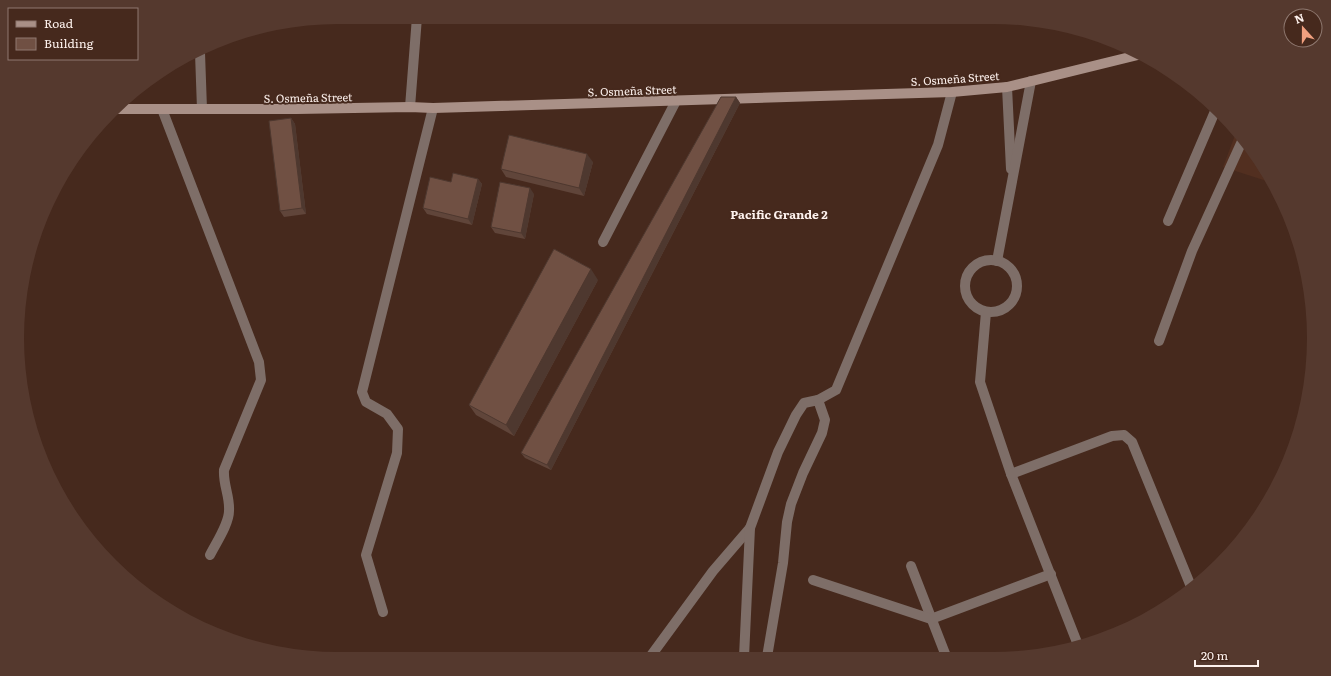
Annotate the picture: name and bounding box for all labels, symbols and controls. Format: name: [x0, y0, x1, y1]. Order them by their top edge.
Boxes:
legend: [8, 8, 138, 60]
north arrow: [1283, 8, 1323, 48]
text: N: [1292, 9, 1306, 27]
text: Road: [44, 14, 74, 32]
text: Building: [44, 34, 94, 52]
street label: S. Osmeña Street: [910, 67, 1000, 89]
street label: S. Osmeña Street: [587, 80, 677, 100]
street label: S. Osmeña Street: [263, 88, 353, 106]
district label: Pacific Grande 2: [730, 205, 828, 223]
scale bar: [1195, 642, 1258, 668]
text: 20 m: [1201, 646, 1228, 664]

